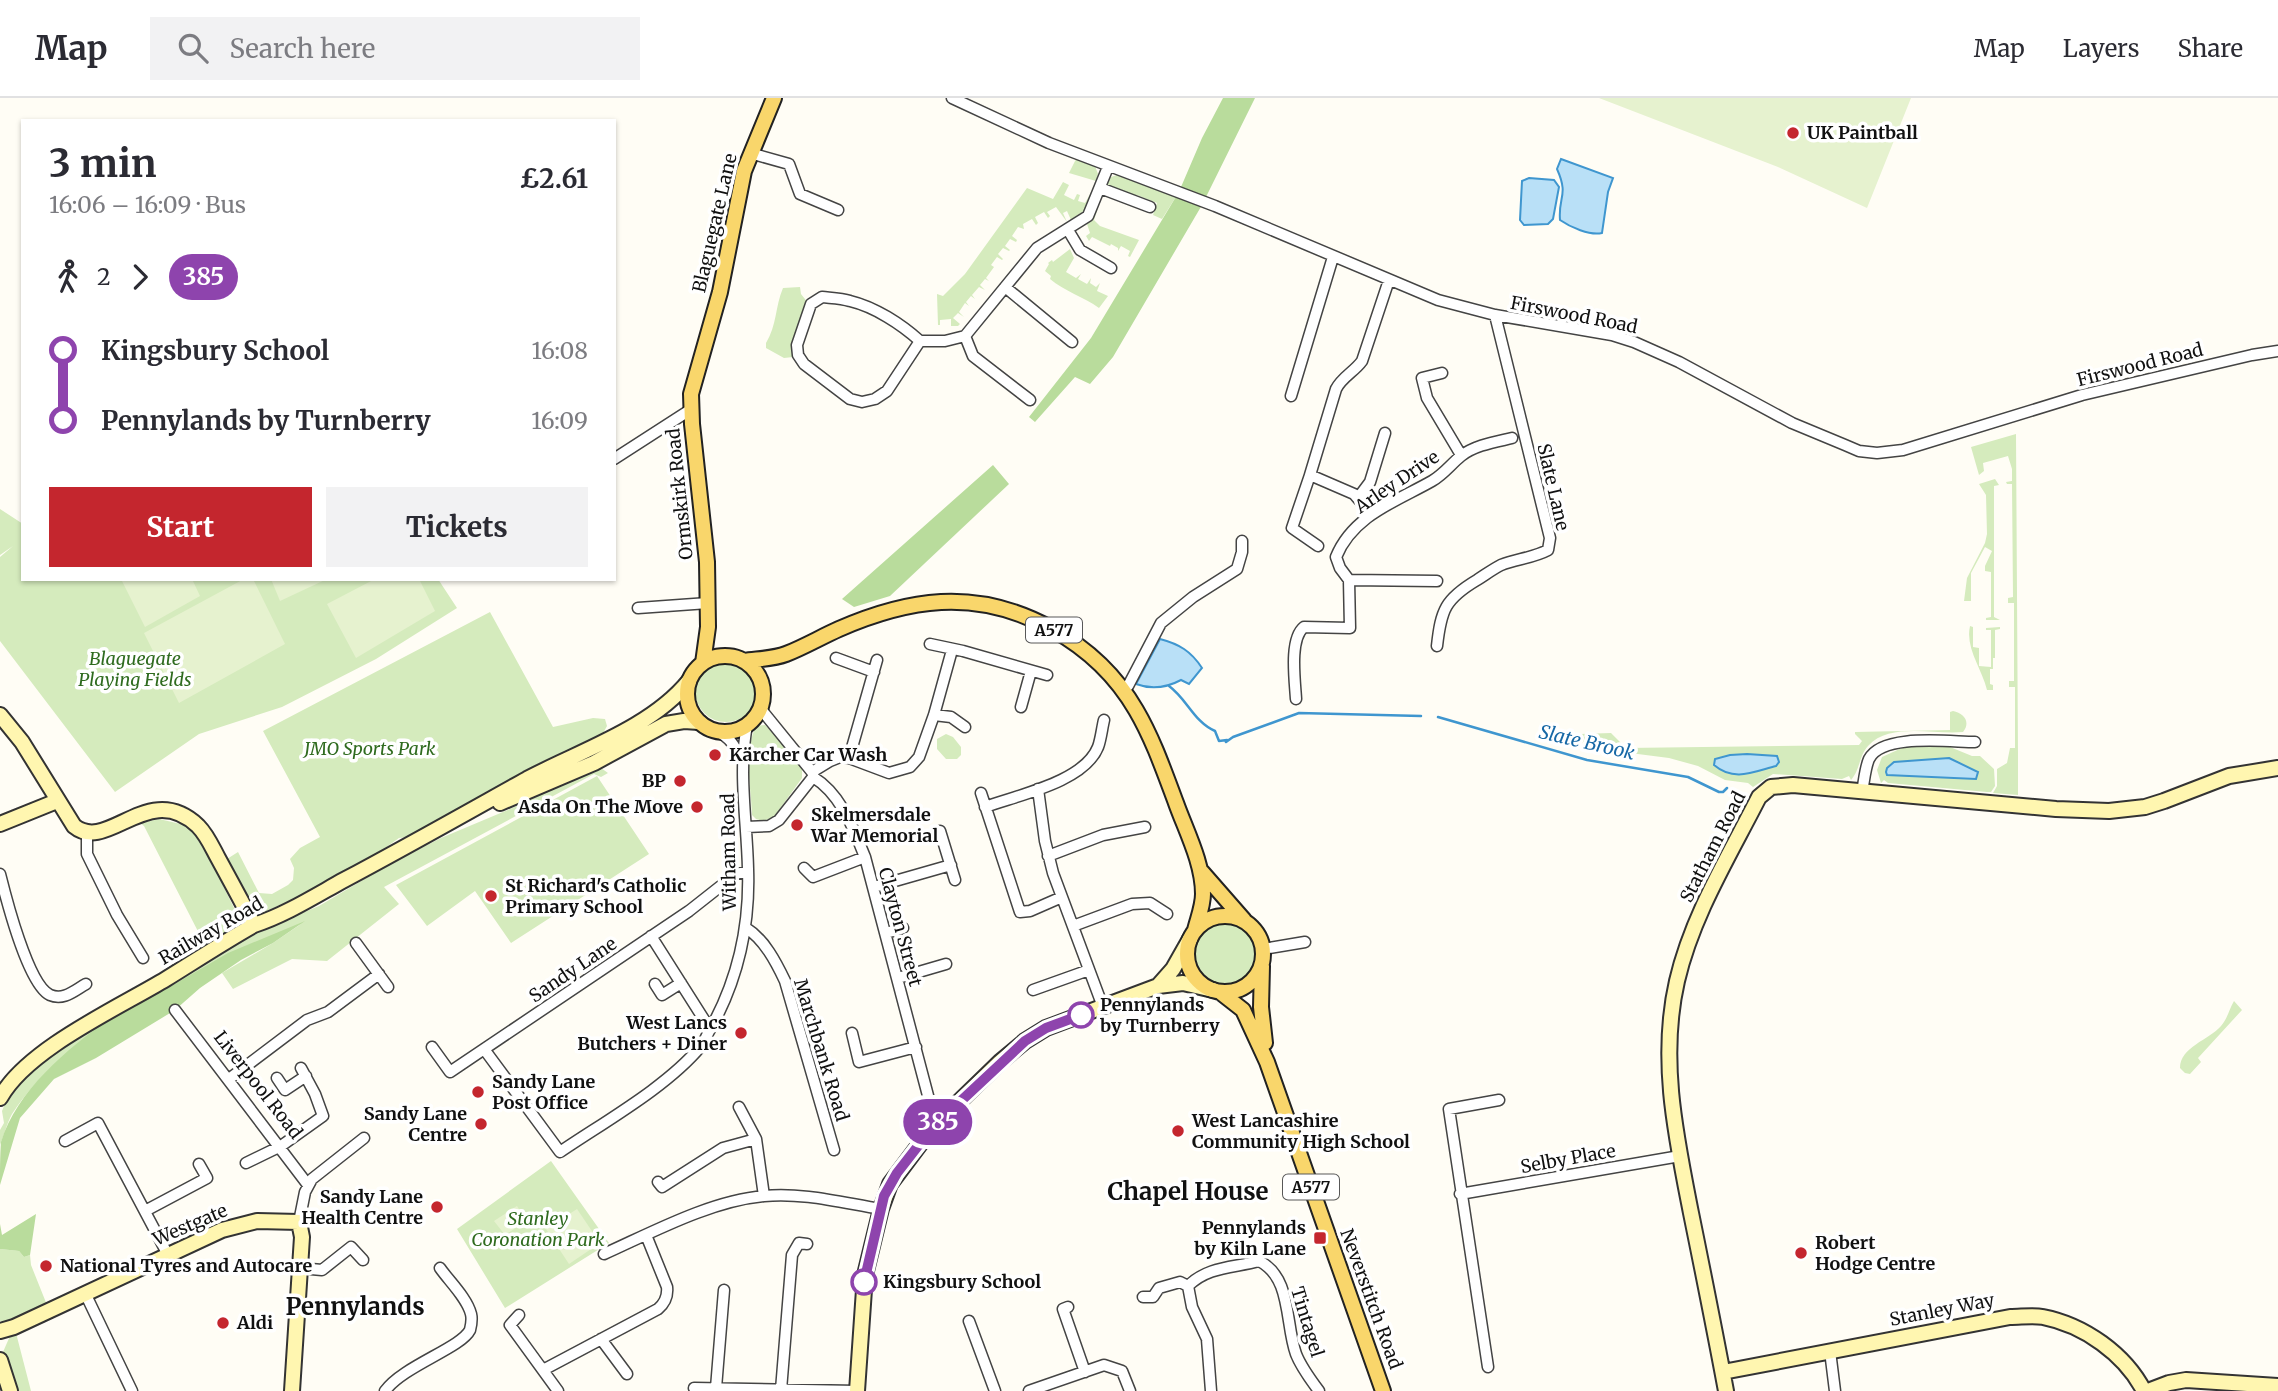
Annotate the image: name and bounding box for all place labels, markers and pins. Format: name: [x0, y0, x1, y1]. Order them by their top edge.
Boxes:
place label: UK Paintball: [1807, 121, 1918, 144]
marker: UK Paintball: [1785, 125, 1801, 141]
place label: Kärcher Car Wash: [729, 743, 887, 766]
marker: Kärcher Car Wash: [707, 747, 723, 763]
place label: BP: [642, 769, 666, 792]
marker: BP: [672, 773, 688, 789]
place label: Asda On The Move: [517, 795, 683, 818]
marker: Asda On The Move: [689, 799, 705, 815]
place label: Skelmersdale War Memorial: [810, 803, 938, 847]
marker: Skelmersdale War Memorial: [789, 817, 805, 833]
place label: St Richard's Catholic Primary School: [505, 874, 686, 918]
marker: St Richard's Catholic Primary School: [483, 888, 499, 904]
place label: Pennylands by Turnberry: [1100, 993, 1220, 1037]
marker: Pennylands by Turnberry: [1068, 1002, 1094, 1028]
place label: West Lancs Butchers + Diner: [577, 1011, 727, 1055]
marker: West Lancs Butchers + Diner: [733, 1025, 749, 1041]
place label: Sandy Lane Post Office: [492, 1070, 596, 1114]
marker: Sandy Lane Post Office: [470, 1084, 486, 1100]
place label: Sandy Lane Centre: [364, 1102, 467, 1146]
place label: West Lancashire Community High School: [1191, 1109, 1410, 1153]
marker: Sandy Lane Centre: [473, 1116, 489, 1132]
marker: West Lancashire Community High School: [1170, 1123, 1186, 1139]
place label: Sandy Lane Health Centre: [301, 1185, 423, 1229]
marker: Sandy Lane Health Centre: [429, 1199, 445, 1215]
place label: Pennylands by Kiln Lane: [1194, 1216, 1306, 1260]
marker: Pennylands by Kiln Lane: [1312, 1230, 1328, 1246]
place label: Robert Hodge Centre: [1815, 1231, 1935, 1275]
marker: Robert Hodge Centre: [1793, 1245, 1809, 1261]
place label: National Tyres and Autocare: [60, 1254, 312, 1277]
marker: National Tyres and Autocare: [38, 1258, 54, 1274]
marker: Kingsbury School: [851, 1269, 877, 1295]
place label: Kingsbury School: [883, 1270, 1041, 1293]
place label: Aldi: [236, 1311, 273, 1334]
marker: Aldi: [215, 1315, 231, 1331]

